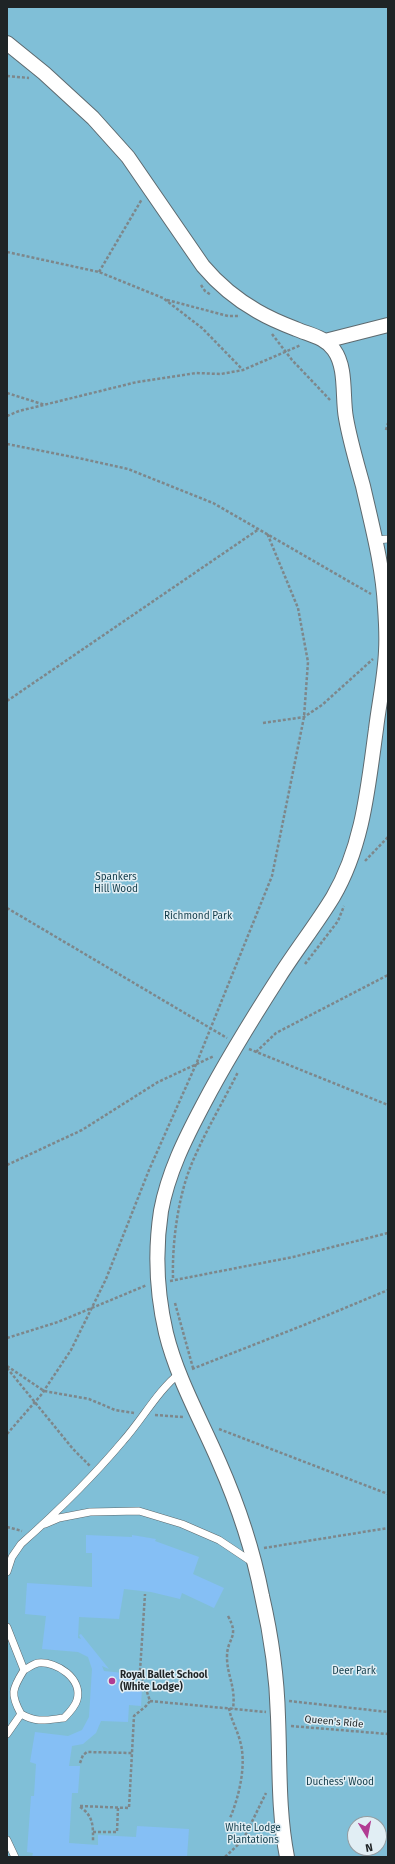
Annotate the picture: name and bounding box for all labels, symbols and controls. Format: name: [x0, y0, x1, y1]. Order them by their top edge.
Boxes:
park label: Spankers Hill Wood: [94, 871, 138, 894]
park label: Richmond Park: [164, 910, 232, 922]
park label: Deer Park: [332, 1665, 376, 1677]
place label: Royal Ballet School (White Lodge): [120, 1669, 208, 1692]
marker: Royal Ballet School (White Lodge): [107, 1676, 117, 1686]
street label: Queen's Ride: [304, 1713, 364, 1731]
park label: Duchess' Wood: [306, 1776, 374, 1788]
north arrow: [347, 1816, 387, 1856]
park label: White Lodge Plantations: [225, 1822, 281, 1846]
text: N: [364, 1840, 374, 1854]

